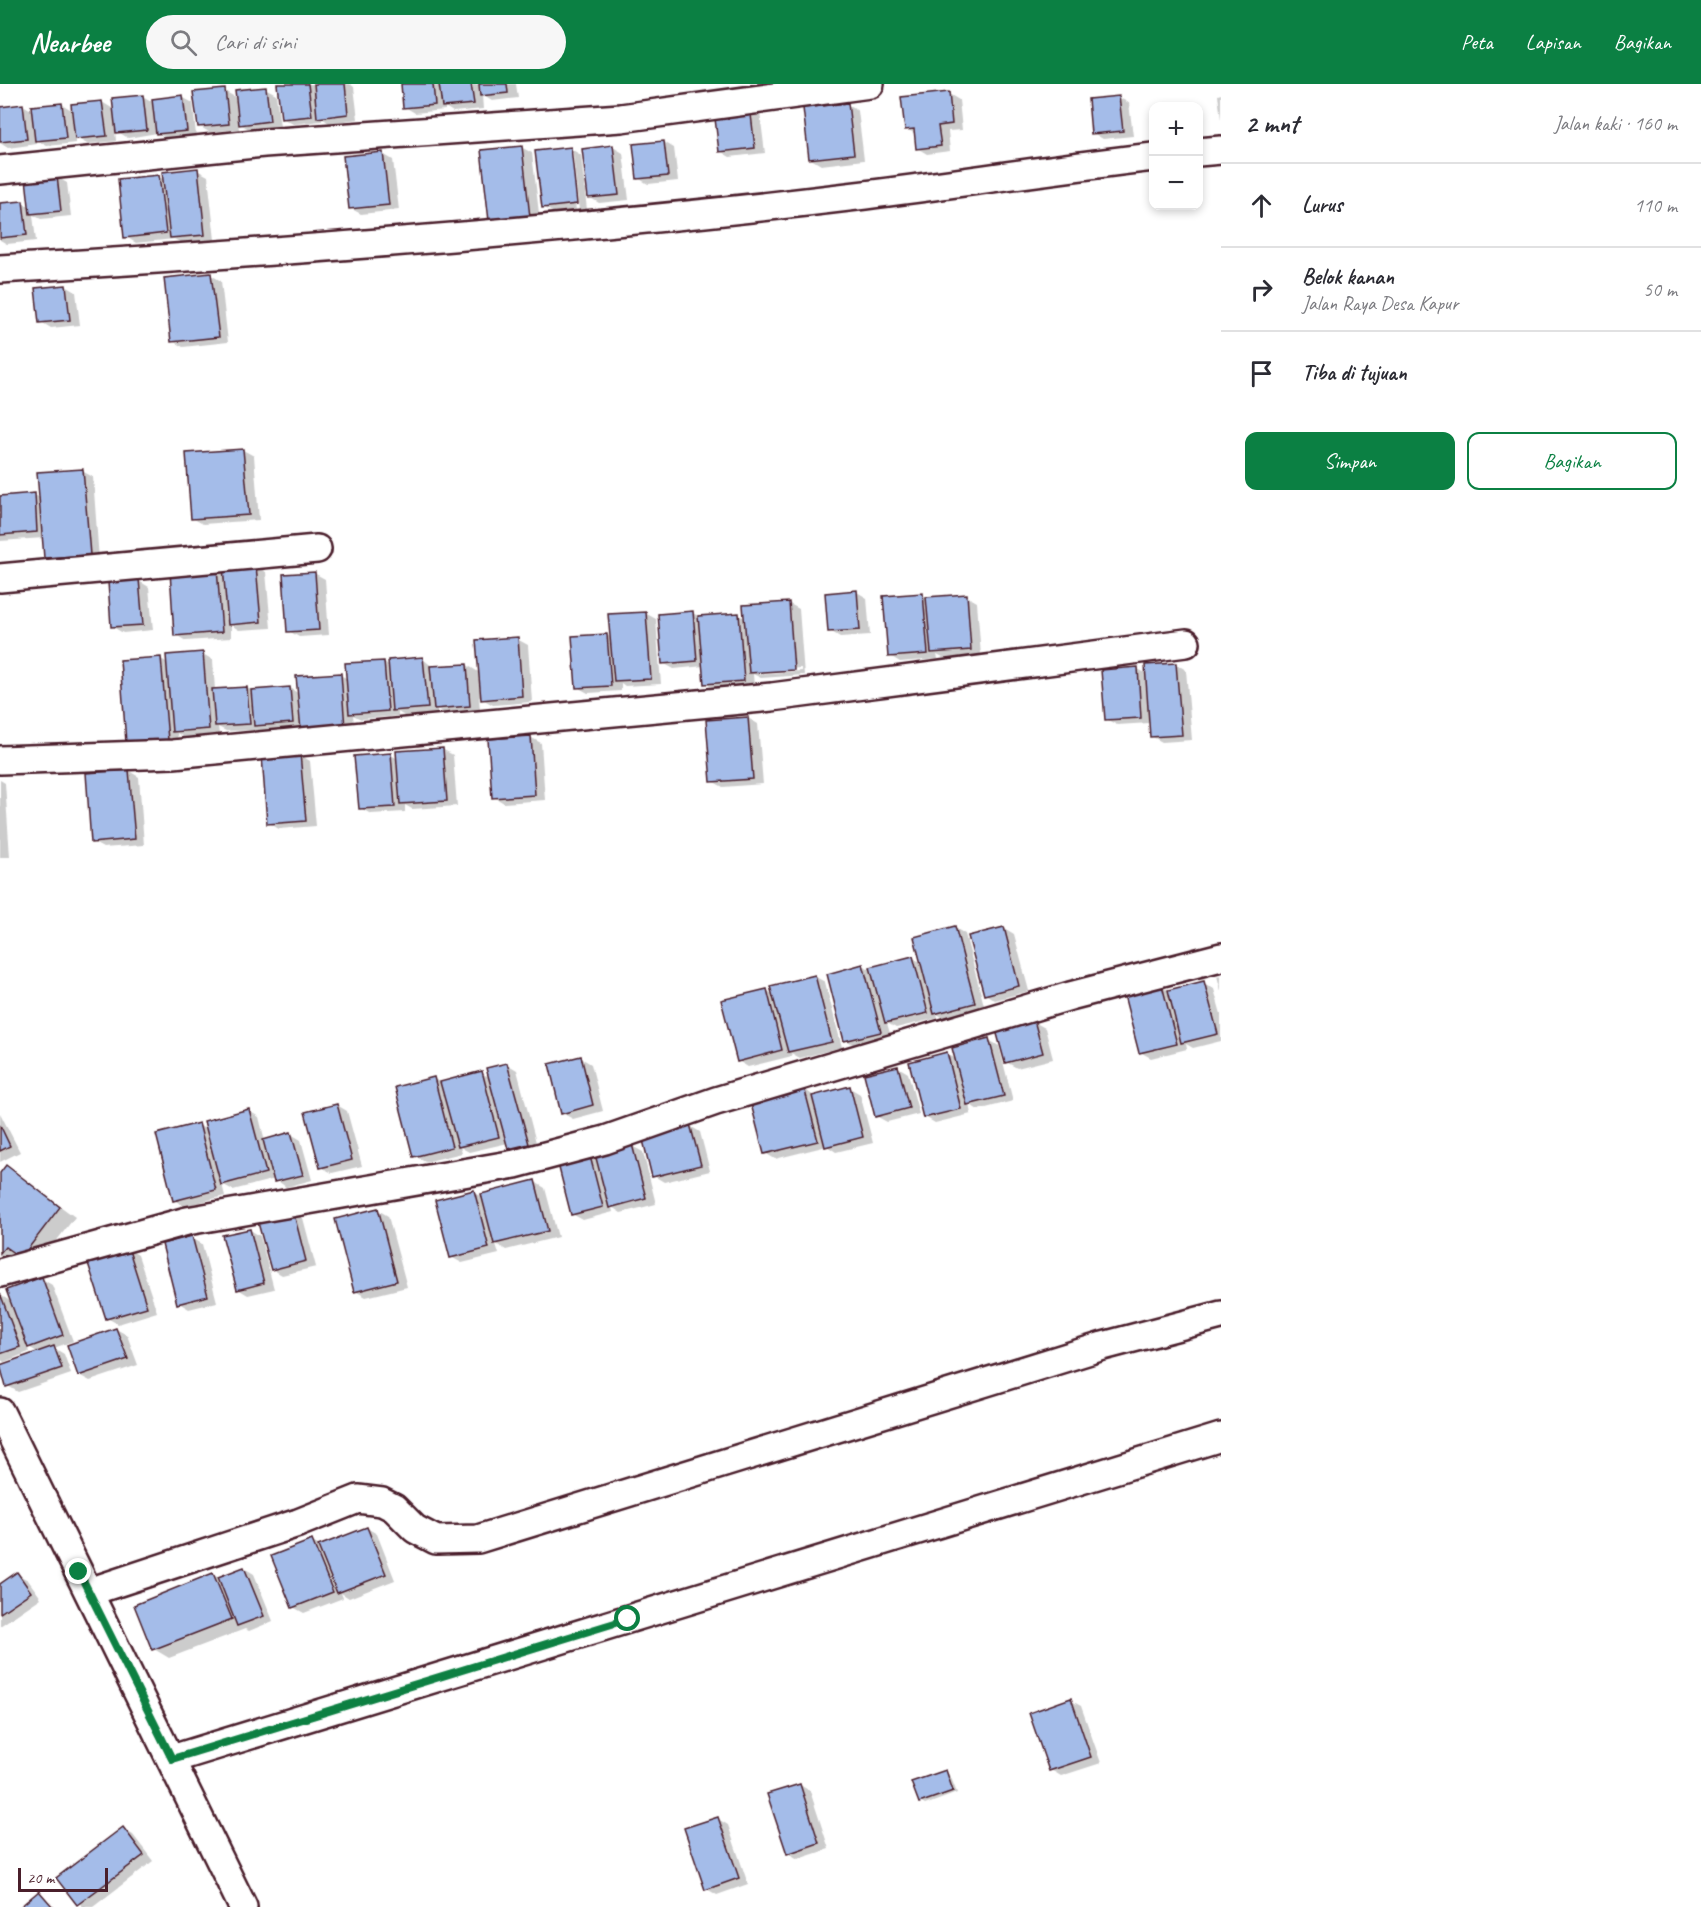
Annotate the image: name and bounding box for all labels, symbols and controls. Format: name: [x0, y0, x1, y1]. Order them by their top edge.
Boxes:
search box: [146, 15, 566, 69]
text: Nearbee: [30, 25, 110, 60]
icon: search: [167, 26, 200, 59]
text: Cari di sini: [215, 28, 296, 56]
text: Peta: [1461, 29, 1493, 55]
text: Lapisan: [1526, 29, 1581, 55]
text: Bagikan: [1614, 29, 1671, 55]
map controls: [1149, 102, 1203, 210]
button: +: [1149, 102, 1203, 156]
text: 2 mnt: [1245, 107, 1298, 140]
text: Jalan kaki · 160 m: [1554, 111, 1677, 136]
button: −: [1149, 156, 1203, 210]
icon: ahead: [1245, 189, 1278, 222]
text: Lurus: [1302, 191, 1342, 219]
text: 110 m: [1634, 193, 1677, 218]
text: Belok kanan: [1302, 263, 1394, 291]
icon: right: [1245, 273, 1278, 306]
text: 50 m: [1643, 277, 1677, 302]
text: Jalan Raya Desa Kapur: [1302, 291, 1458, 316]
icon: arrive: [1245, 357, 1278, 390]
text: Tiba di tujuan: [1302, 359, 1407, 387]
button: Simpan: [1245, 432, 1455, 490]
button: Bagikan: [1467, 432, 1677, 490]
route end: [65, 1558, 91, 1584]
route start: [614, 1605, 640, 1631]
scale bar: [18, 1865, 108, 1892]
text: 20 m: [27, 1868, 54, 1888]

